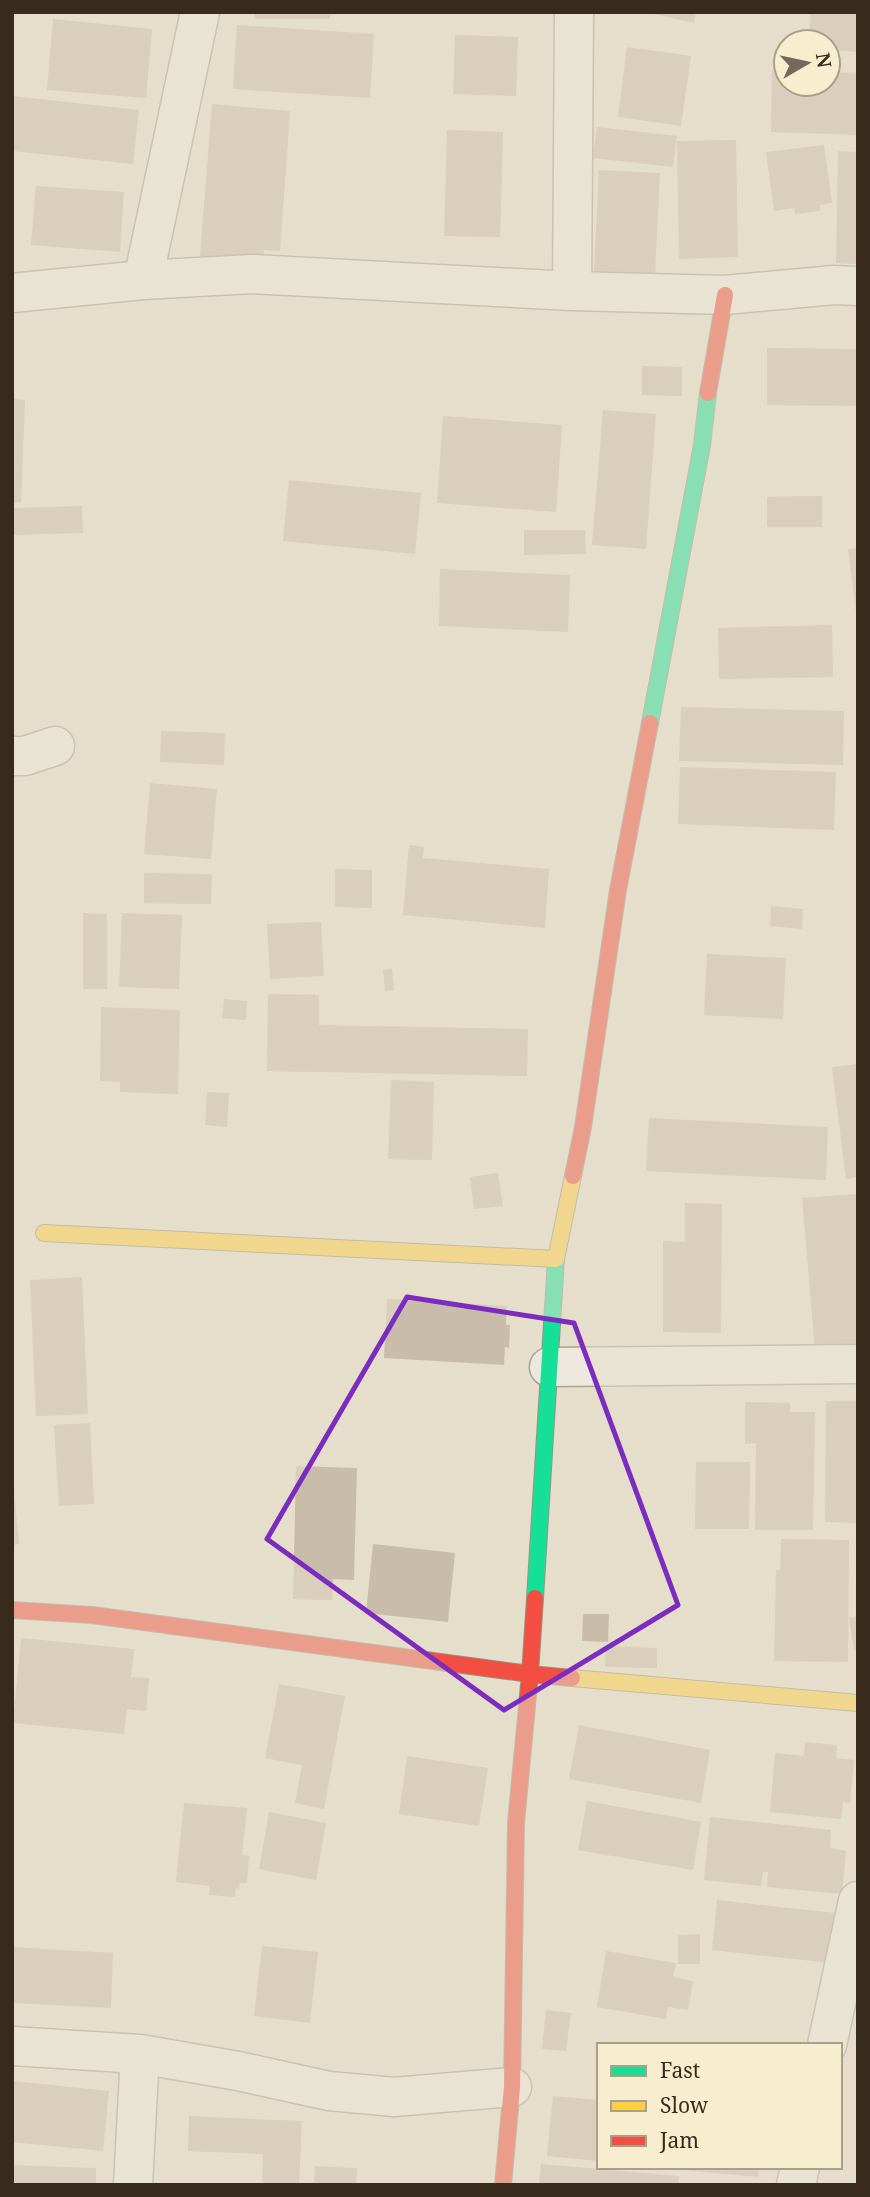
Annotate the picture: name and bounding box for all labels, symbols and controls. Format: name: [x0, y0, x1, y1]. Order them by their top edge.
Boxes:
north arrow: [772, 28, 842, 98]
text: N: [810, 51, 838, 70]
legend: [597, 2043, 842, 2169]
text: Fast: [660, 2056, 700, 2084]
text: Slow: [660, 2091, 709, 2119]
text: Jam: [659, 2126, 699, 2154]

